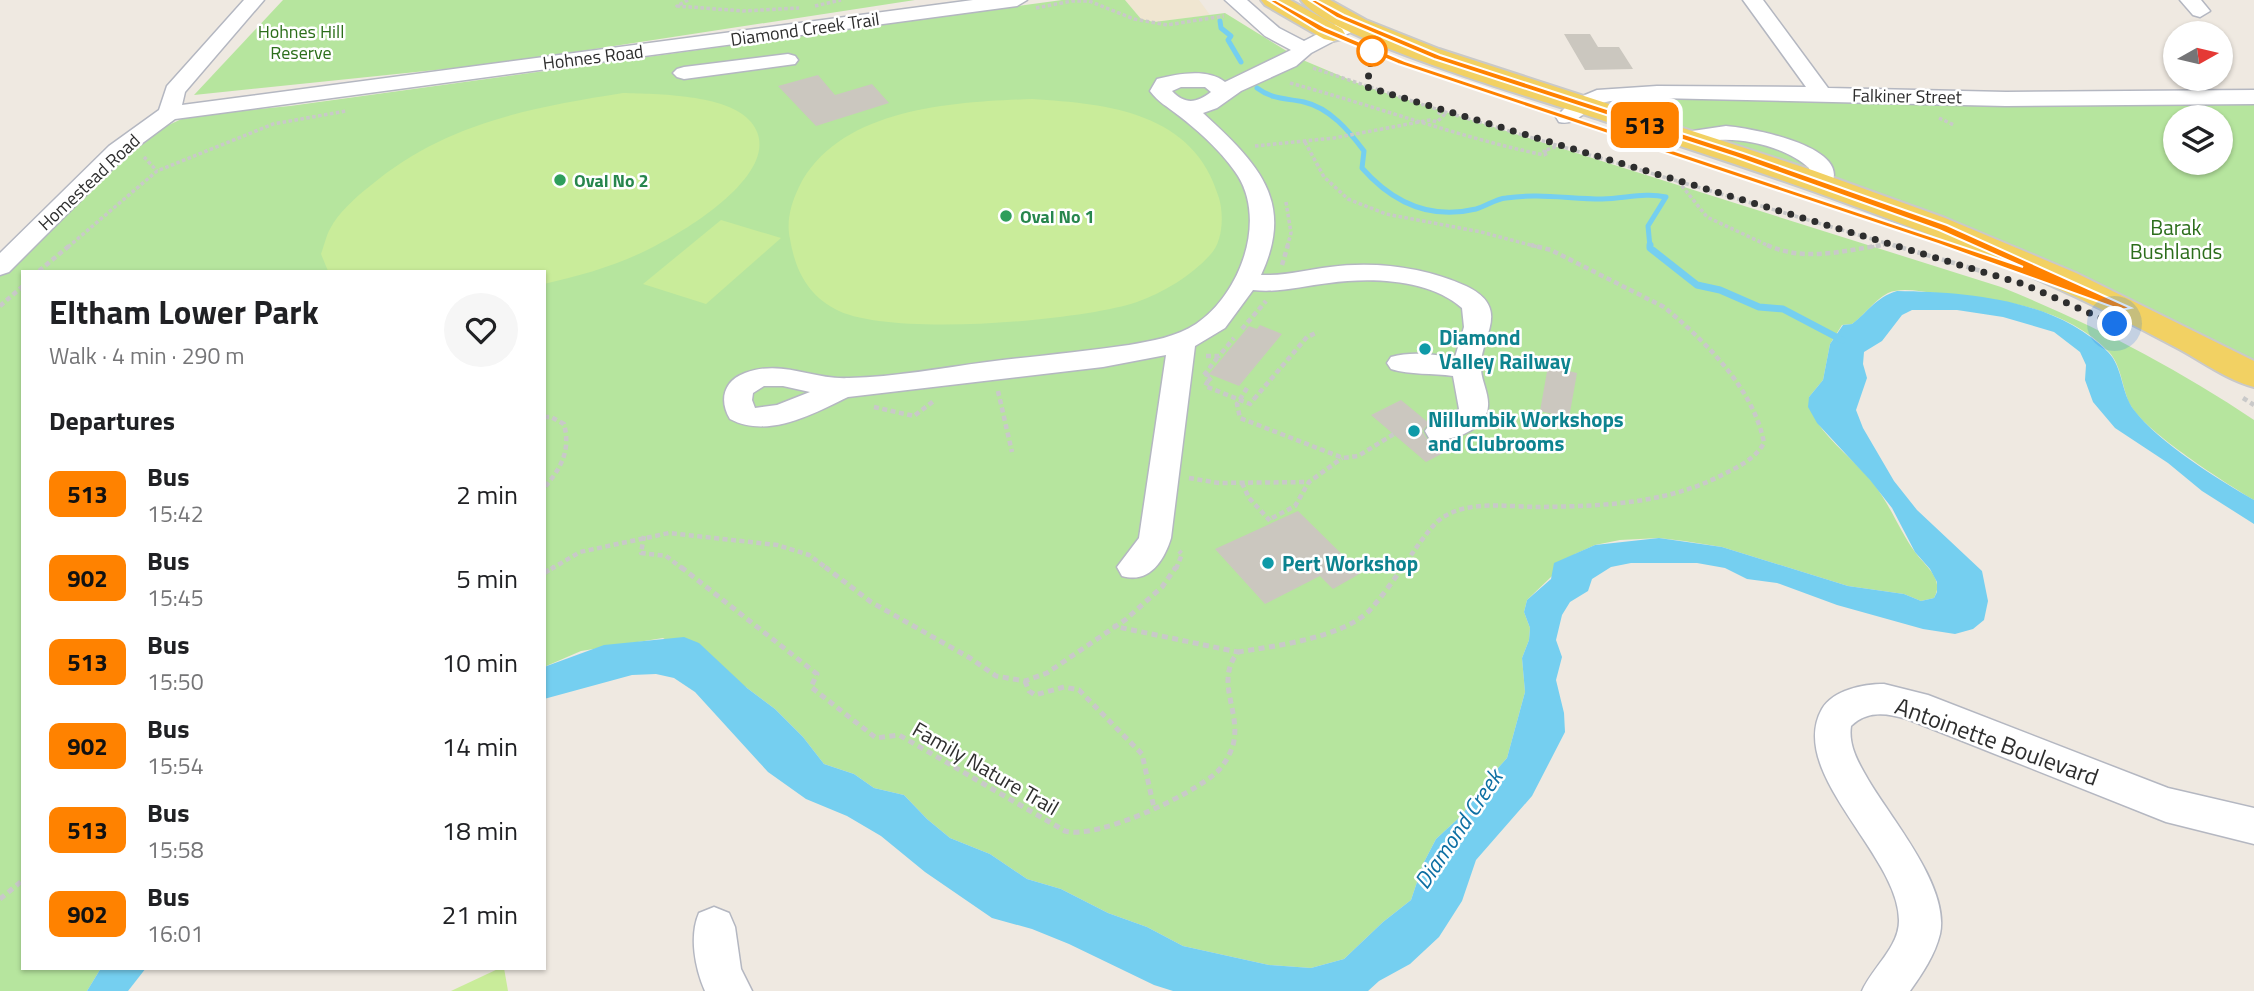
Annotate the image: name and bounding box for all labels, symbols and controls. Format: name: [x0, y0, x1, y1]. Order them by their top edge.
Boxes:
street label: Diamond Creek Trail: [729, 5, 881, 53]
park label: Hohnes Hill Reserve: [258, 18, 344, 66]
north arrow: [2163, 21, 2233, 91]
map controls: [2163, 21, 2233, 175]
unlabelled marker: [1357, 36, 1387, 66]
street label: Hohnes Road: [541, 37, 645, 77]
street label: Falkiner Street: [1852, 82, 1963, 110]
line badge: 513: [1605, 102, 1685, 148]
button: layers: [2163, 105, 2233, 175]
text: 513: [1625, 107, 1665, 143]
street label: Homestead Road: [32, 127, 146, 237]
place label: Oval No 2: [574, 167, 649, 194]
marker: Oval No 2: [552, 172, 568, 188]
place label: Oval No 1: [1020, 203, 1095, 230]
marker: Oval No 1: [998, 208, 1014, 224]
park label: Barak Bushlands: [2130, 211, 2222, 267]
text: Eltham Lower Park: [49, 287, 319, 337]
button: heart: [444, 293, 518, 367]
your location: [2097, 306, 2132, 341]
place label: Diamond Valley Railway: [1439, 321, 1571, 377]
text: Walk · 4 min · 290 m: [49, 338, 245, 373]
marker: Diamond Valley Railway: [1417, 341, 1433, 357]
text: Departures: [49, 401, 175, 440]
place label: Nillumbik Workshops and Clubrooms: [1428, 403, 1624, 459]
marker: Nillumbik Workshops and Clubrooms: [1406, 423, 1422, 439]
text: Bus: [147, 457, 189, 496]
text: 2 min: [456, 475, 518, 514]
text: 513: [67, 476, 108, 512]
text: 15:42: [147, 496, 204, 531]
text: Bus: [147, 541, 189, 580]
place label: Pert Workshop: [1282, 547, 1418, 579]
marker: Pert Workshop: [1260, 555, 1276, 571]
text: 5 min: [456, 559, 518, 598]
text: 902: [67, 560, 108, 596]
text: 15:45: [147, 580, 204, 615]
text: Bus: [147, 625, 189, 664]
text: 10 min: [442, 643, 518, 682]
text: 513: [67, 644, 108, 680]
text: 15:50: [147, 664, 204, 699]
street label: Antoinette Boulevard: [1890, 687, 2104, 795]
text: Bus: [147, 709, 189, 748]
street label: Family Nature Trail: [907, 713, 1065, 823]
text: 14 min: [442, 727, 518, 766]
text: 902: [67, 728, 108, 764]
text: 15:54: [147, 748, 204, 783]
water label: Diamond Creek: [1405, 760, 1512, 896]
text: Bus: [147, 793, 189, 832]
text: 18 min: [442, 811, 518, 850]
text: 513: [67, 812, 108, 848]
text: 15:58: [147, 832, 204, 867]
text: Bus: [147, 877, 189, 916]
text: 21 min: [442, 895, 518, 934]
text: 902: [67, 896, 108, 932]
text: 16:01: [147, 916, 204, 951]

